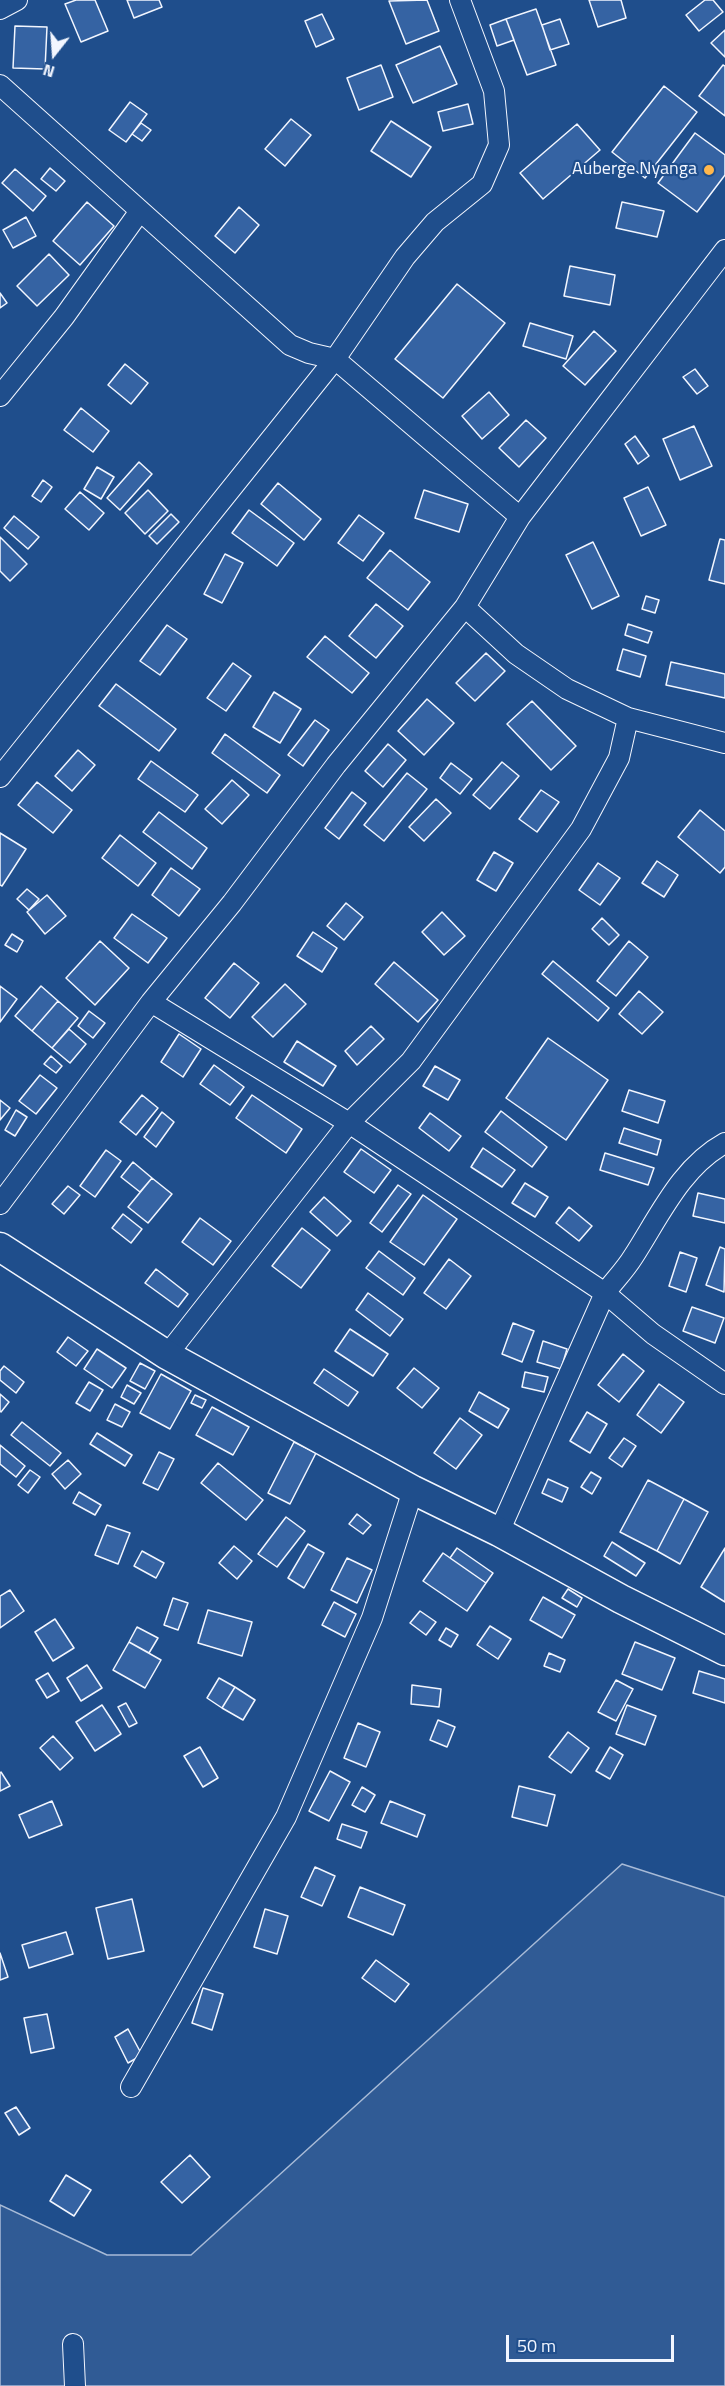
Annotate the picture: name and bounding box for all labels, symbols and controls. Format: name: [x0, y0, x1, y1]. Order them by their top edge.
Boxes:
north arrow: [24, 24, 84, 84]
text: N: [40, 58, 58, 84]
place label: Auberge Nyanga: [572, 159, 697, 181]
marker: Auberge Nyanga: [702, 163, 716, 177]
scale bar: [509, 2323, 677, 2361]
text: 50 m: [517, 2332, 556, 2359]

